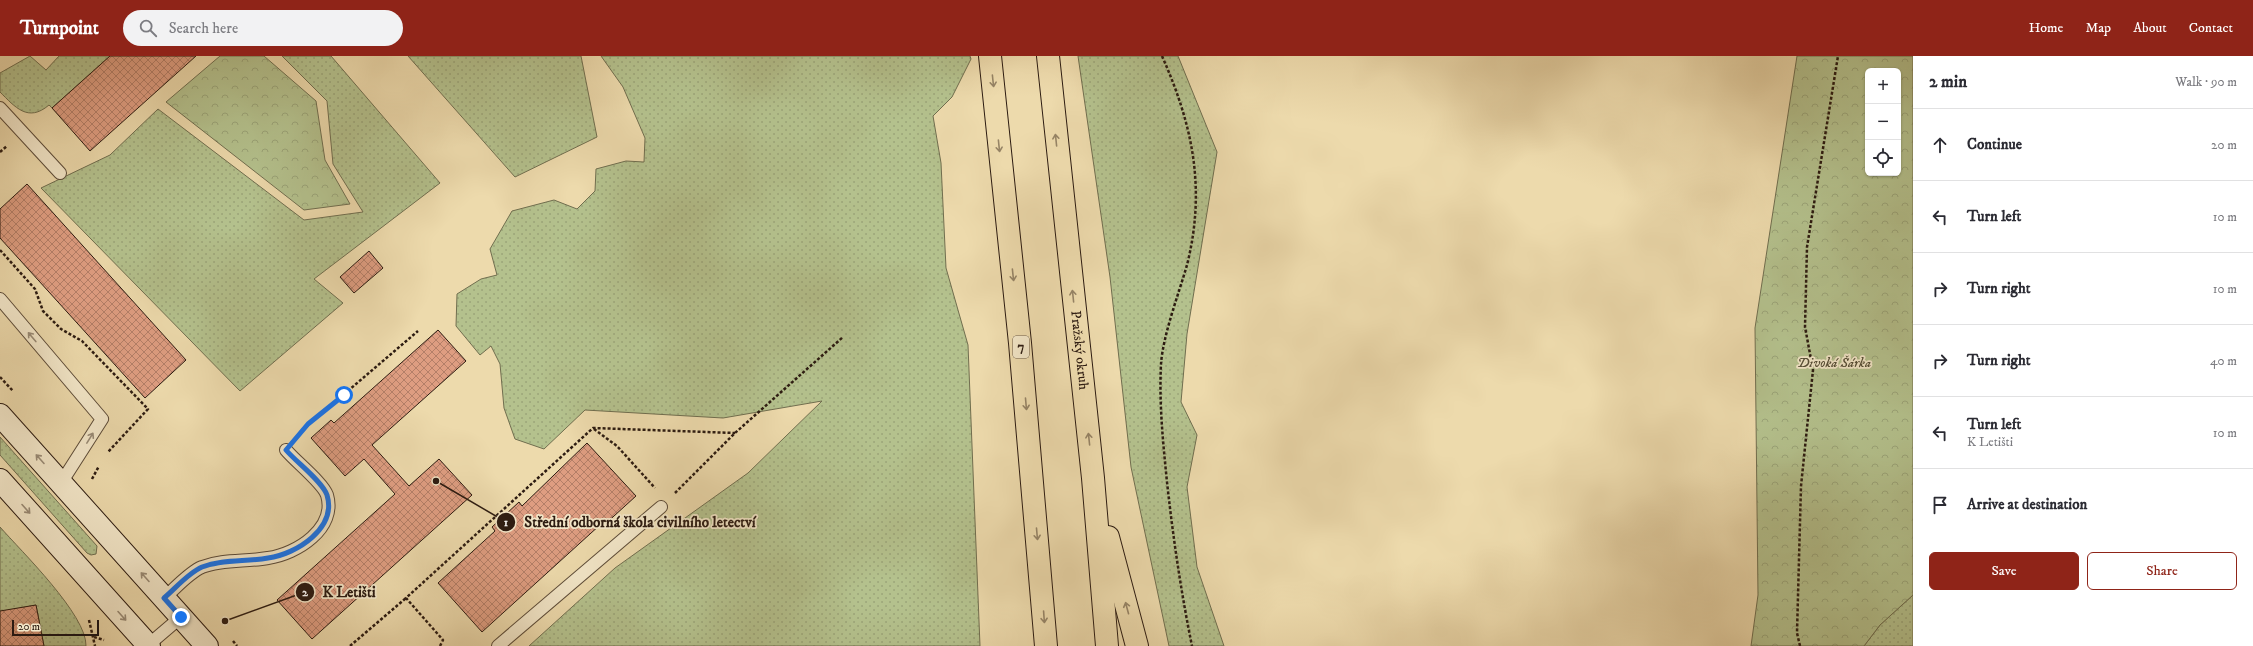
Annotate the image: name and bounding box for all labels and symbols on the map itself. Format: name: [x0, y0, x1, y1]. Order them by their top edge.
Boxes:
one-way arrow: [989, 74, 996, 87]
one-way arrow: [1053, 133, 1060, 146]
one-way arrow: [996, 139, 1003, 152]
one-way arrow: [1009, 268, 1017, 281]
one-way arrow: [1069, 290, 1077, 303]
street label: Pražský okruh: [1066, 310, 1093, 392]
one-way arrow: [28, 332, 37, 343]
road number: 7: [1013, 336, 1029, 358]
park label: Divoká Šárka: [1797, 354, 1871, 372]
route start: [335, 386, 353, 404]
one-way arrow: [1022, 397, 1029, 410]
one-way arrow: [86, 432, 94, 444]
one-way arrow: [1085, 433, 1093, 446]
one-way arrow: [36, 455, 45, 465]
one-way arrow: [21, 503, 30, 513]
callout: Střední odborná škola civilního letectví: [496, 509, 764, 536]
text: Střední odborná škola civilního letectví: [524, 513, 757, 532]
text: 1: [504, 515, 509, 530]
one-way arrow: [1033, 527, 1041, 540]
one-way arrow: [141, 572, 150, 582]
callout: K Letišti: [295, 578, 384, 605]
text: K Letišti: [322, 583, 376, 602]
text: 2: [302, 585, 309, 600]
one-way arrow: [1123, 602, 1130, 615]
route end: [172, 608, 190, 626]
one-way arrow: [1040, 610, 1047, 623]
one-way arrow: [117, 611, 127, 621]
scale bar: [12, 618, 99, 637]

